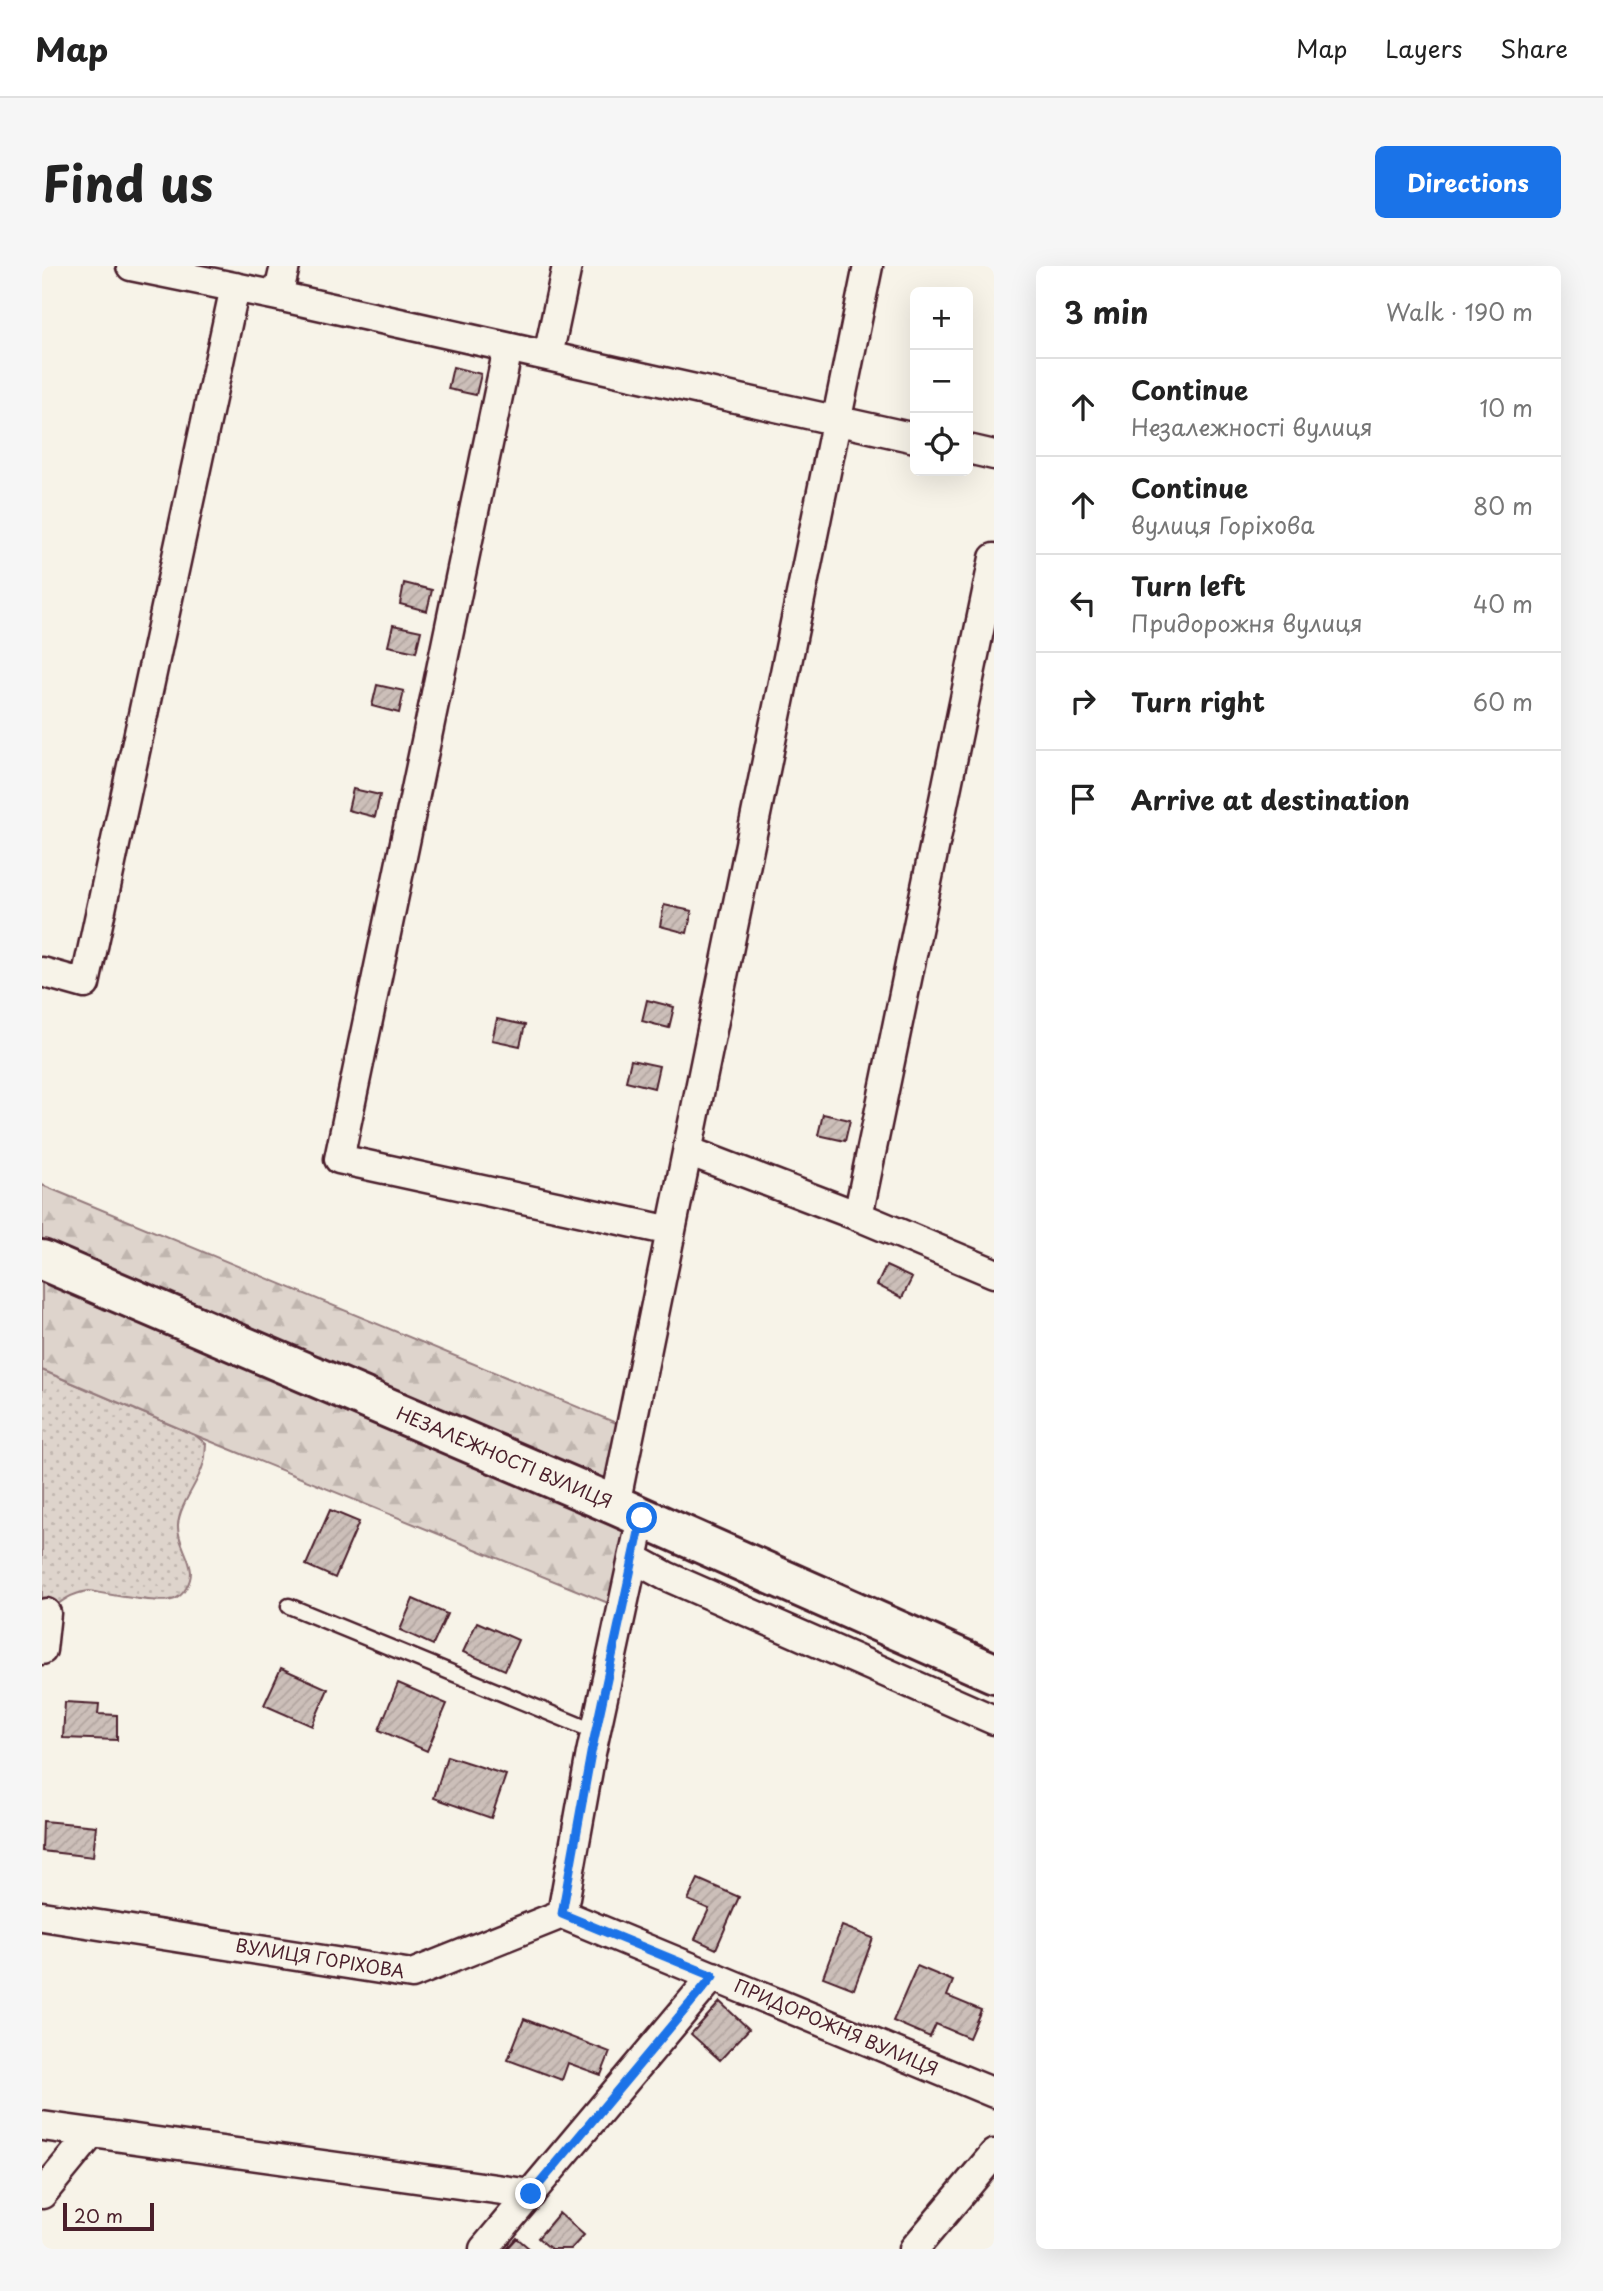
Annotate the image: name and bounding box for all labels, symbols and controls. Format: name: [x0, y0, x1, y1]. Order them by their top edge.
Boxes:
text: Map: [35, 23, 108, 73]
text: Map: [1296, 30, 1347, 66]
text: Layers: [1385, 30, 1462, 66]
text: Share: [1500, 30, 1568, 66]
text: Find us: [42, 145, 213, 219]
button: Directions: [1375, 146, 1561, 218]
map controls: [910, 287, 973, 476]
button: +: [910, 287, 973, 350]
text: 3 min: [1064, 289, 1149, 334]
text: Walk · 190 m: [1386, 294, 1533, 329]
button: −: [910, 350, 973, 413]
text: Continue: [1131, 370, 1248, 409]
icon: ahead: [1064, 388, 1102, 426]
text: 10 m: [1479, 390, 1533, 425]
text: Незалежності вулиця: [1131, 409, 1373, 444]
button: locate: [910, 413, 973, 476]
text: Continue: [1131, 468, 1248, 507]
icon: ahead: [1064, 486, 1102, 524]
text: 80 m: [1473, 488, 1533, 523]
text: вулиця Горіхова: [1131, 507, 1315, 542]
text: Turn left: [1131, 566, 1246, 605]
icon: left: [1064, 584, 1102, 622]
text: 40 m: [1473, 586, 1533, 621]
text: Придорожня вулиця: [1131, 605, 1363, 640]
icon: right: [1064, 682, 1102, 720]
text: Turn right: [1131, 682, 1265, 721]
text: 60 m: [1473, 684, 1533, 719]
icon: arrive: [1064, 780, 1102, 818]
text: Arrive at destination: [1131, 780, 1410, 819]
street label: НЕЗАЛЕЖНОСТІ ВУЛИЦЯ: [393, 1399, 617, 1514]
route start: [626, 1502, 657, 1533]
street label: ВУЛИЦЯ ГОРІХОВА: [234, 1931, 407, 1984]
street label: ПРИДОРОЖНЯ ВУЛИЦЯ: [731, 1971, 943, 2082]
route end: [515, 2178, 546, 2209]
scale bar: [63, 2200, 154, 2232]
text: 20 m: [74, 2201, 123, 2229]

